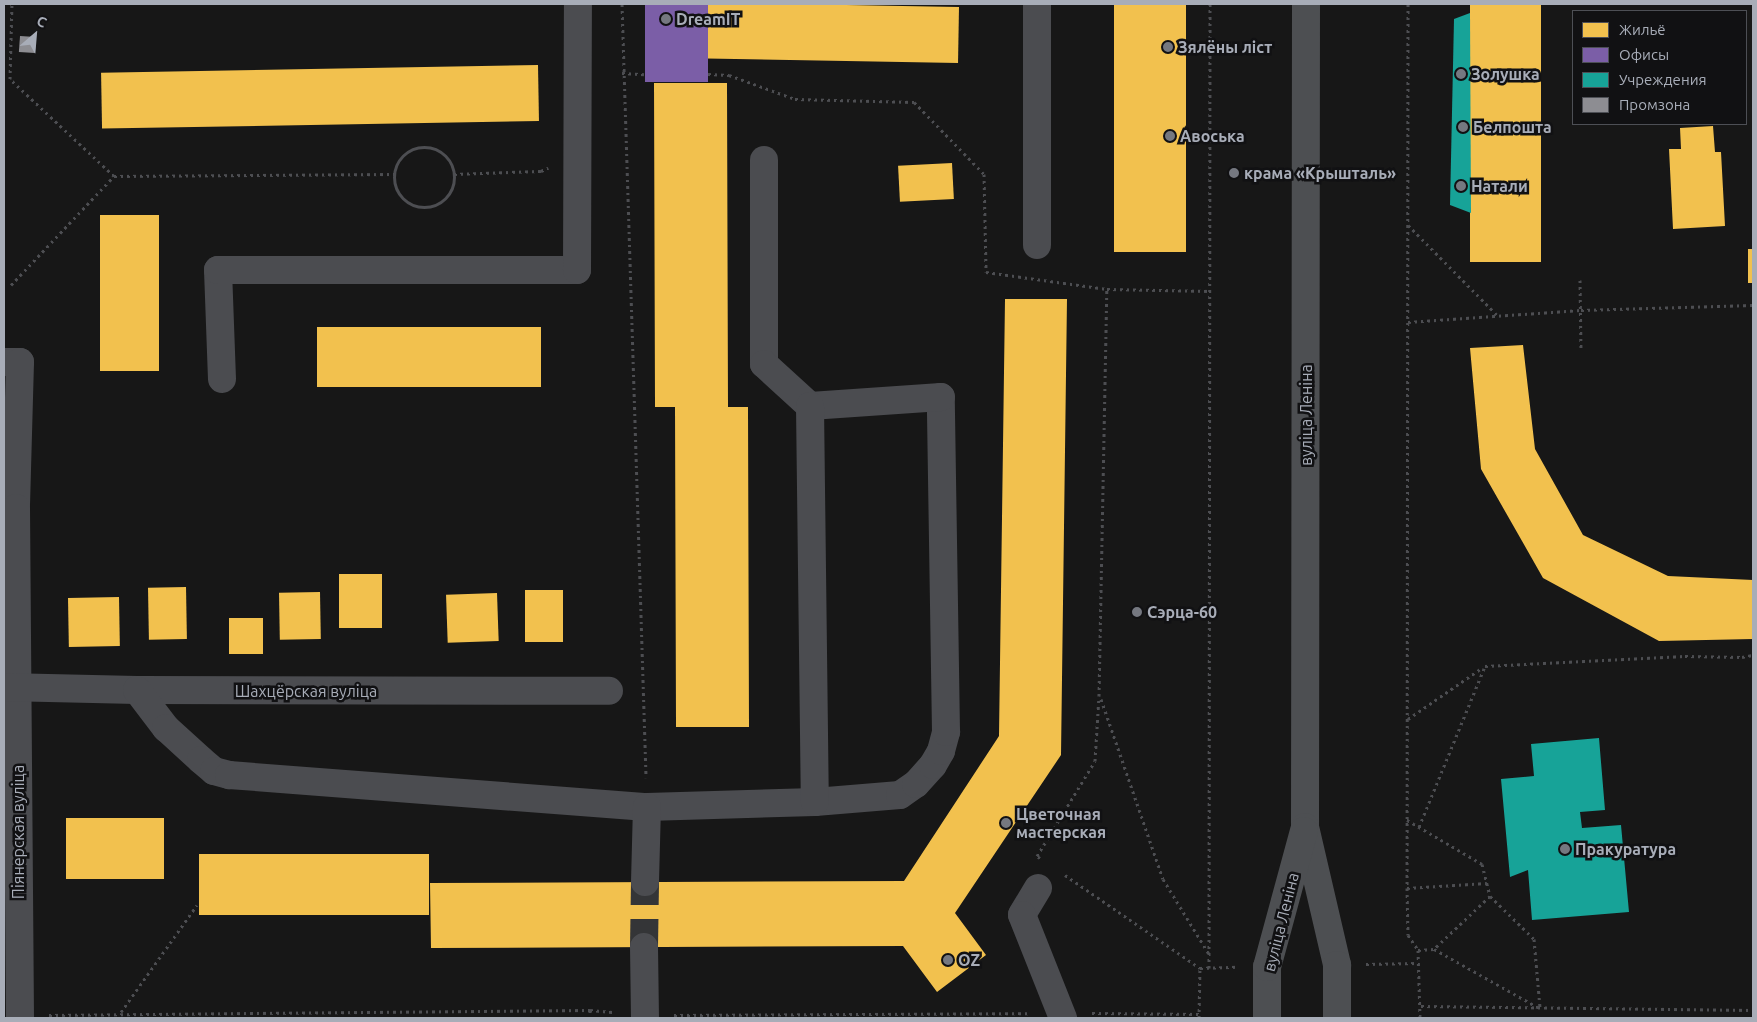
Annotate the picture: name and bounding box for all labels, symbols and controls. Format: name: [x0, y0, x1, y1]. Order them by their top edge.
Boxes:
place label: DreamIT: [676, 9, 740, 29]
north arrow: [10, 10, 60, 60]
legend: [1572, 10, 1747, 125]
text: С: [34, 12, 49, 31]
marker: DreamIT: [660, 13, 672, 25]
text: Жильё: [1619, 21, 1666, 38]
place label: Зялёны ліст: [1178, 37, 1272, 57]
marker: Зялёны ліст: [1162, 41, 1174, 53]
text: Офисы: [1619, 46, 1669, 63]
place label: Золушка: [1471, 64, 1540, 84]
marker: Золушка: [1455, 68, 1467, 80]
text: Учреждения: [1619, 71, 1707, 88]
text: Промзона: [1619, 96, 1690, 113]
place label: Белпошта: [1473, 117, 1552, 137]
marker: Белпошта: [1457, 121, 1469, 133]
place label: Авоська: [1180, 126, 1245, 146]
marker: Авоська: [1164, 130, 1176, 142]
place label: крама «Крышталь»: [1244, 163, 1396, 183]
marker: крама «Крышталь»: [1228, 167, 1240, 179]
place label: Натали: [1471, 176, 1528, 196]
marker: Натали: [1455, 180, 1467, 192]
street label: вуліца Леніна: [1296, 364, 1316, 466]
place label: Сэрца-60: [1147, 602, 1217, 622]
marker: Сэрца-60: [1131, 606, 1143, 618]
street label: Шахцёрская вуліца: [235, 681, 377, 701]
street label: Піянерская вуліца: [8, 765, 28, 899]
place label: Цветочная мастерская: [1016, 804, 1106, 842]
marker: Цветочная мастерская: [1000, 817, 1012, 829]
place label: Пракуратура: [1575, 839, 1676, 859]
marker: Пракуратура: [1559, 843, 1571, 855]
street label: вуліца Леніна: [1259, 870, 1303, 974]
place label: OZ: [958, 950, 980, 970]
marker: OZ: [942, 954, 954, 966]

